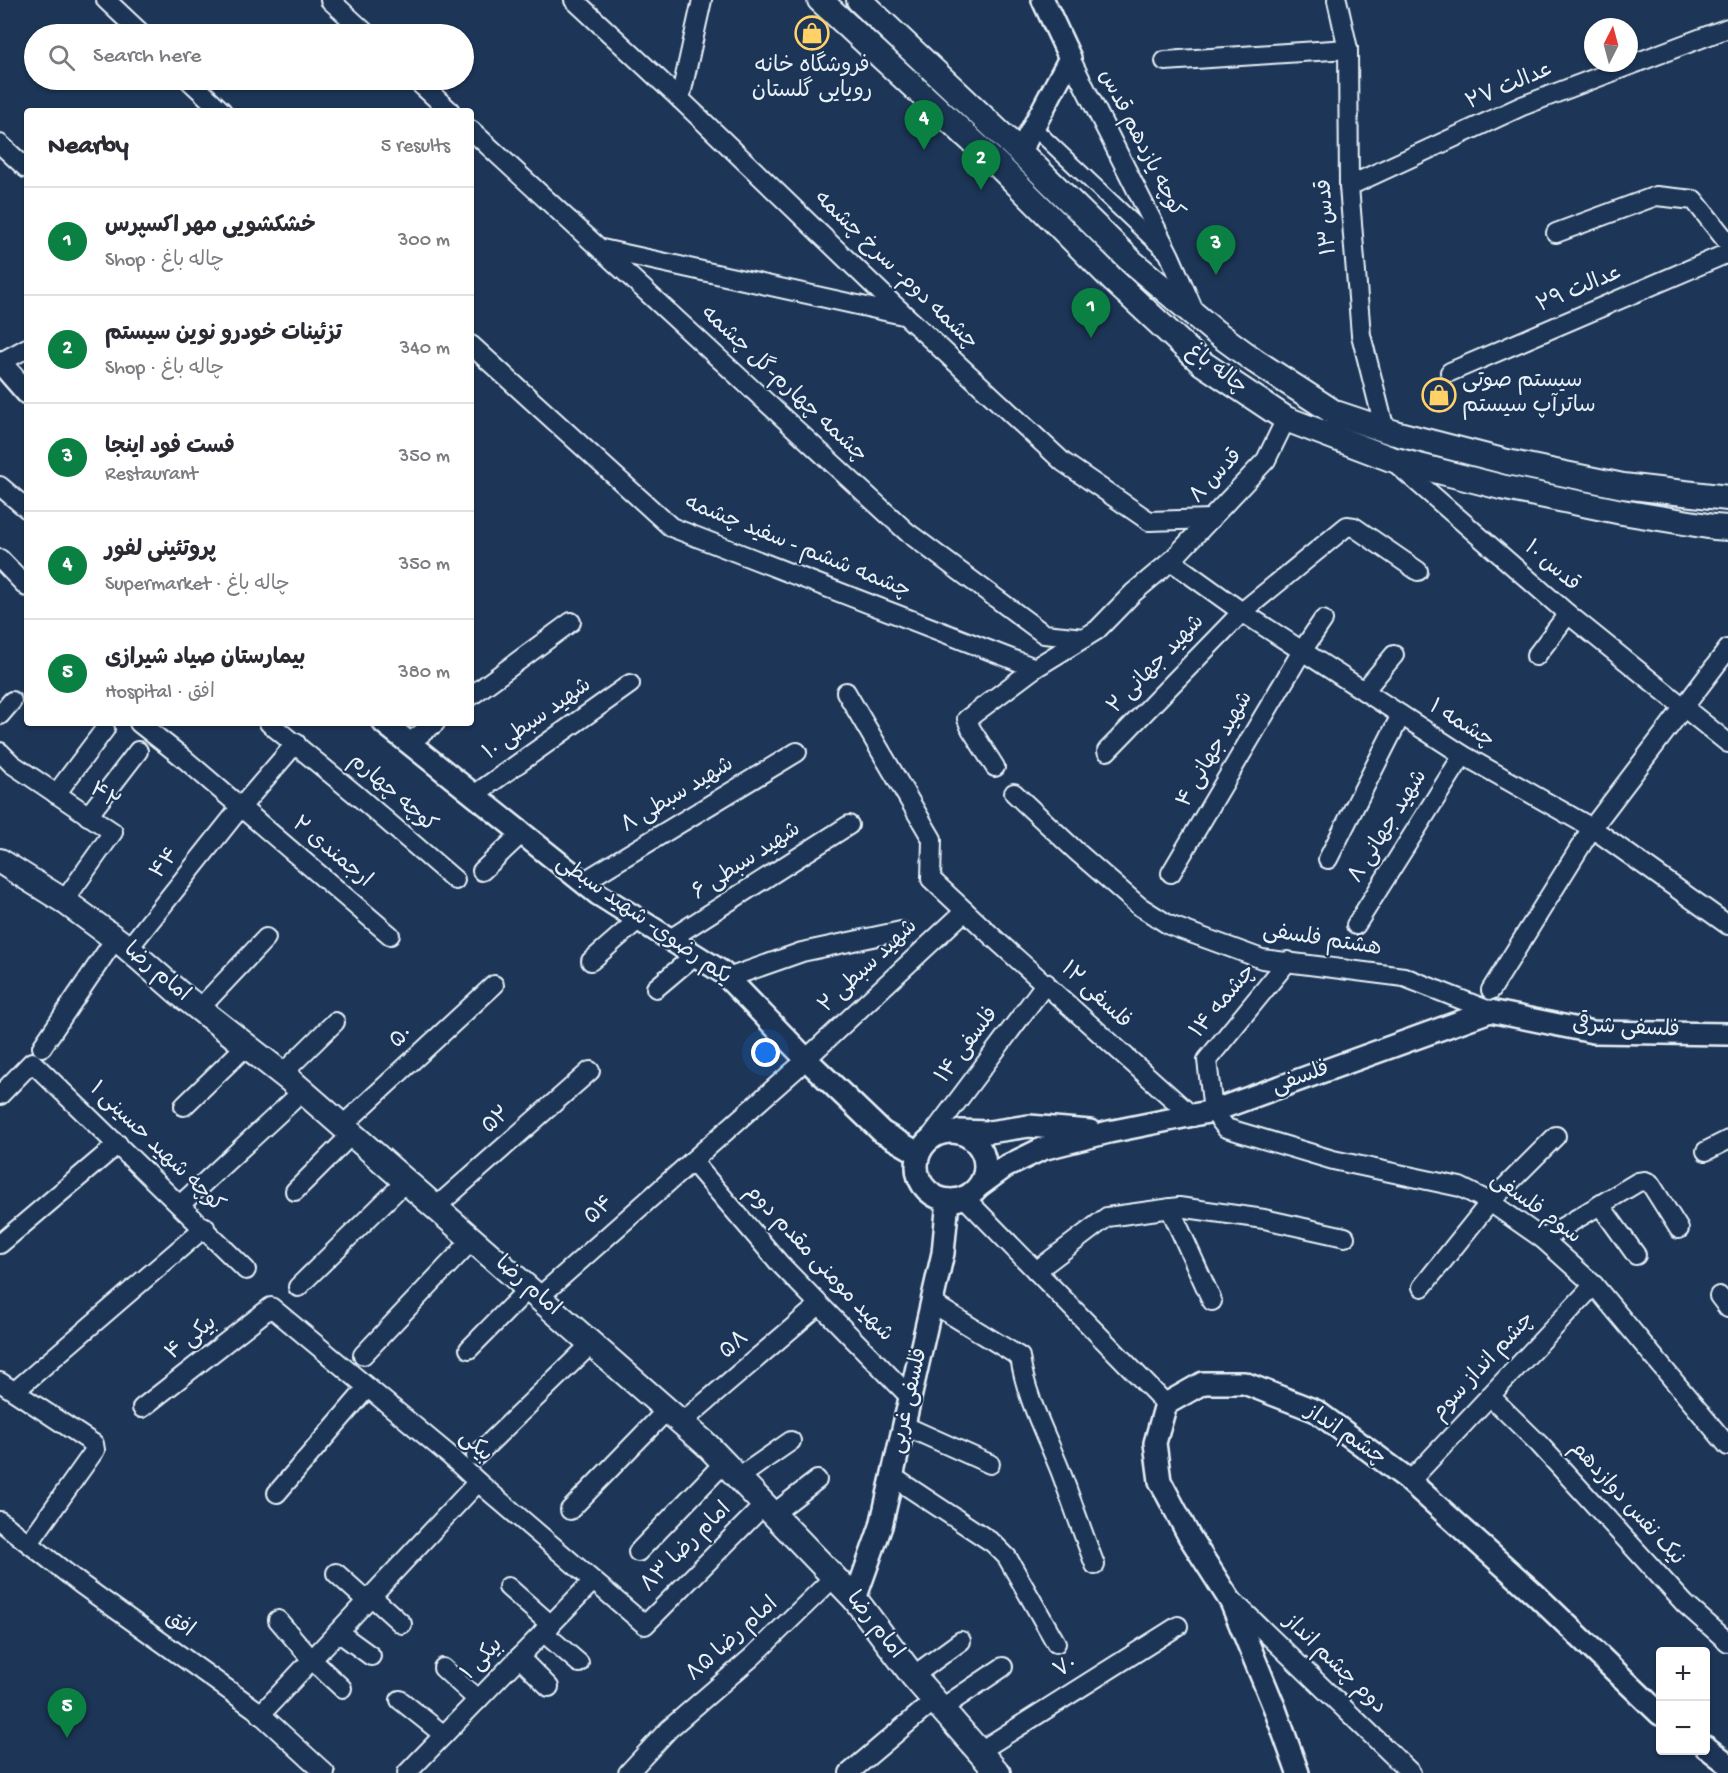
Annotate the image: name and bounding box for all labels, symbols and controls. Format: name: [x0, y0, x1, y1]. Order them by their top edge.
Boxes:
shop icon: فروشگاه خانه رویایی گلستان: [794, 15, 830, 51]
north arrow: [1584, 18, 1638, 72]
search box: [24, 24, 474, 90]
icon: search: [45, 41, 78, 74]
text: Search here: [93, 44, 201, 70]
place label: فروشگاه خانه رویایی گلستان: [752, 51, 872, 105]
street label: عدالت ۲۷: [1462, 57, 1558, 117]
street label: کوچه یازدهم قدس: [1091, 66, 1189, 222]
pin: 4: [904, 100, 944, 150]
text: Nearby: [48, 132, 129, 163]
text: 5 results: [381, 136, 450, 159]
pin: 2: [962, 140, 1000, 190]
street label: قدس ۱۳: [1312, 178, 1344, 256]
street label: چشمه دوم- سرخ چشمه: [807, 186, 983, 357]
text: خشکشویی مهر اکسپرس: [105, 214, 316, 240]
pin: 3: [1196, 226, 1236, 275]
text: 1: [63, 230, 72, 253]
text: 300 m: [398, 230, 450, 253]
text: Shop · چاله باغ: [105, 250, 224, 273]
street label: عدالت ۲۹: [1533, 260, 1627, 320]
pin: 1: [1072, 288, 1110, 338]
street label: چشمه چهارم-گل چشمه: [694, 299, 874, 469]
text: تزئینات خودرو نوین سیستم: [105, 322, 342, 348]
text: 2: [63, 338, 72, 361]
text: 340 m: [400, 338, 450, 361]
street label: چاله باغ: [1180, 338, 1252, 401]
text: Shop · چاله باغ: [105, 358, 224, 381]
place label: سیستم صوتی ساترآپ سیستم: [1462, 369, 1596, 420]
shop icon: سیستم صوتی ساترآپ سیستم: [1421, 377, 1457, 413]
text: فست فود اينجا: [105, 435, 235, 461]
street label: قدس ۸: [1185, 444, 1249, 510]
text: 3: [62, 446, 73, 469]
text: 350 m: [399, 446, 450, 469]
text: Restaurant: [105, 464, 198, 487]
street label: چشمه ششم - سفید چشمه: [680, 491, 914, 605]
street label: قدس ۱۰: [1518, 536, 1584, 598]
text: پروتئینی لفور: [105, 538, 216, 564]
text: 4: [63, 554, 72, 577]
text: 350 m: [399, 554, 450, 577]
text: Supermarket · چاله باغ: [105, 574, 290, 597]
street label: ۲ شهید جهانی: [1103, 610, 1211, 720]
text: بیمارستان صیاد شیرازی: [105, 646, 305, 672]
text: 5: [62, 662, 73, 685]
text: 380 m: [398, 662, 450, 685]
street label: ۱۰ شهید سبطی: [479, 673, 597, 767]
text: Hospital · افق: [105, 682, 215, 705]
street label: ۴ شهید جهانی: [1172, 687, 1260, 813]
street label: چشمه ۱: [1423, 695, 1499, 755]
street label: کوچه چهارم: [343, 749, 441, 839]
street label: ۸ شهید سبطی: [617, 752, 739, 840]
street label: ۸ شهید جهانی: [1344, 766, 1434, 888]
street label: ۴۲: [84, 777, 124, 817]
street label: ۲ ارجمندی: [286, 812, 376, 894]
street label: ۶ شهید سبطی: [688, 817, 806, 907]
street label: ۴۴: [146, 843, 186, 885]
street label: یکم رضوی- شهید سبطی: [550, 851, 736, 991]
street label: ۲ شهید سبطی: [814, 915, 924, 1019]
street label: هشتم فلسفی: [1261, 919, 1383, 963]
street label: امام رضا: [117, 938, 195, 1008]
street label: ۱۲ فلسفی: [1054, 957, 1136, 1035]
street label: ۱۴ چشمه: [1186, 960, 1262, 1044]
street label: ۱۴ فلسفی: [931, 1003, 1005, 1089]
street label: فلسفی شرقی: [1572, 1009, 1681, 1045]
street label: ۵۰: [385, 1021, 419, 1055]
your location: [751, 1038, 780, 1067]
street label: فلسفی: [1269, 1057, 1333, 1101]
street label: کوچه شهید حسینی ۱: [83, 1077, 229, 1219]
street label: ۵۲: [477, 1102, 517, 1140]
street label: سوم فلسفی: [1484, 1167, 1586, 1251]
street label: شهید مومنی مقدم دوم: [738, 1180, 898, 1349]
street label: ۵۴: [580, 1191, 620, 1231]
street label: امام رضا: [489, 1251, 565, 1323]
street label: چشم انداز سوم: [1427, 1307, 1542, 1427]
street label: ۴ بیکی: [161, 1311, 223, 1367]
street label: ۵۸: [715, 1326, 755, 1366]
street label: فلسفی غربی: [885, 1346, 935, 1456]
street label: چشم انداز: [1298, 1398, 1390, 1472]
street label: بیکی: [453, 1425, 497, 1469]
street label: نیک نفس دوازدهم: [1563, 1436, 1689, 1572]
street label: امام رضا ۸۳: [636, 1497, 738, 1599]
street label: امام رضا: [840, 1587, 908, 1665]
street label: امام رضا ۸۵: [682, 1592, 784, 1688]
street label: افق: [159, 1606, 199, 1644]
street label: دوم چشم انداز: [1275, 1608, 1391, 1721]
street label: ۱ بیکی: [456, 1633, 510, 1687]
map controls: [1656, 1647, 1710, 1755]
button: +: [1656, 1647, 1710, 1701]
street label: ۷۰: [1049, 1651, 1083, 1685]
pin: 5: [48, 1688, 86, 1738]
button: −: [1656, 1701, 1710, 1755]

